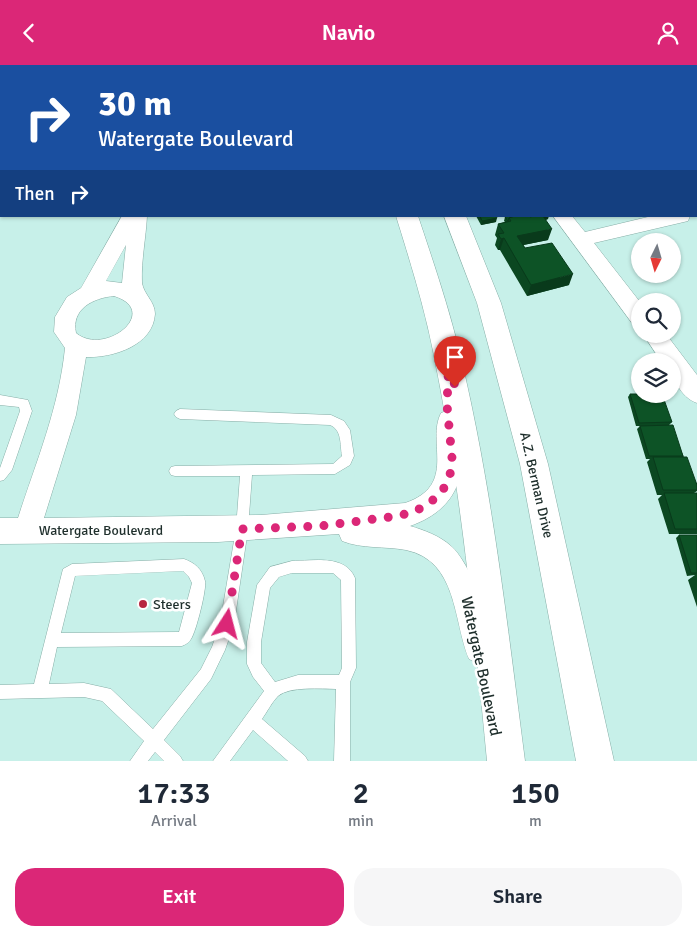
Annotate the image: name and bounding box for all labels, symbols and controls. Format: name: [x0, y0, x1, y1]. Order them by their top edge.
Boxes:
icon: back: [15, 19, 43, 47]
text: Navio: [322, 19, 375, 46]
icon: person: [654, 19, 682, 47]
text: 30 m: [98, 82, 172, 125]
icon: right: [15, 85, 80, 150]
text: Watergate Boulevard: [98, 125, 294, 152]
icon: right: [65, 180, 93, 208]
text: Then: [15, 182, 55, 206]
north arrow: [631, 233, 681, 283]
map controls: [631, 233, 681, 403]
button: search: [631, 293, 681, 343]
pin: [434, 336, 476, 387]
icon: arrive: [441, 343, 469, 371]
button: layers: [631, 353, 681, 403]
street label: A.Z. Berman Drive: [516, 430, 557, 540]
street label: Watergate Boulevard: [39, 522, 163, 539]
street label: Watergate Boulevard: [456, 595, 506, 738]
place label: Steers: [153, 596, 191, 613]
position arrow: [200, 597, 252, 649]
marker: Steers: [137, 598, 149, 610]
text: 17:33: [137, 775, 211, 812]
text: 2: [353, 775, 369, 812]
text: 150: [511, 775, 560, 812]
text: Arrival: [151, 811, 197, 831]
text: min: [348, 811, 374, 831]
text: m: [529, 811, 542, 831]
button: Exit: [15, 868, 344, 926]
button: Share: [354, 868, 682, 926]

